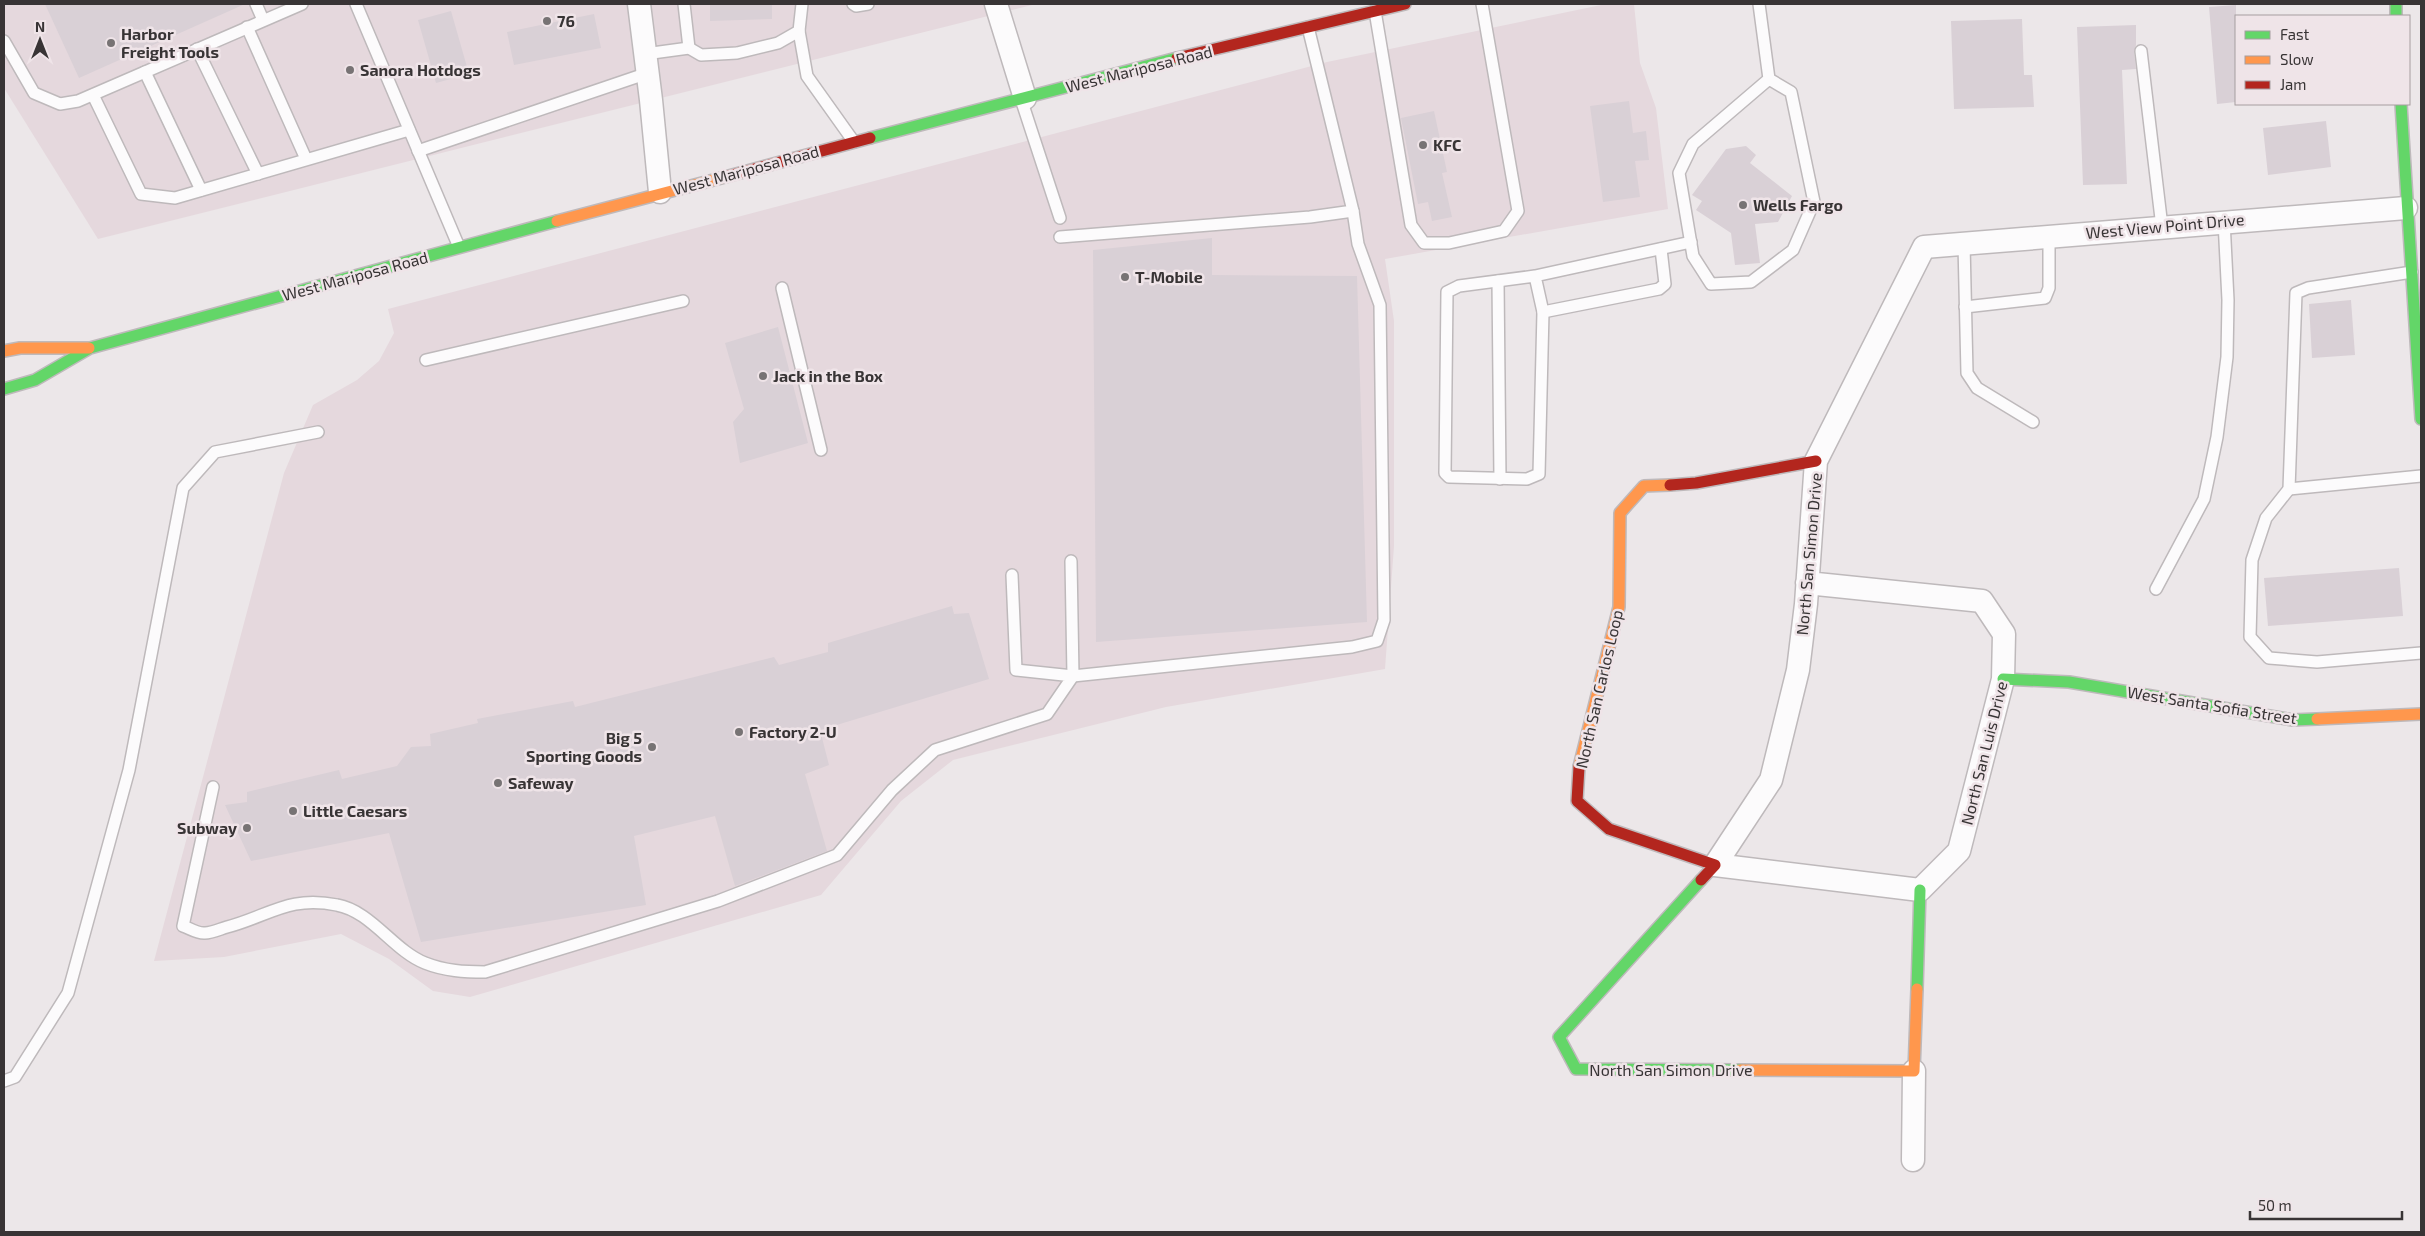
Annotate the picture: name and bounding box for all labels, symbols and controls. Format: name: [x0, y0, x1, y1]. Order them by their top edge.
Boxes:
place label: 76: [557, 11, 575, 30]
north arrow: [15, 15, 65, 65]
marker: 76: [541, 15, 553, 27]
legend: [2235, 15, 2410, 105]
text: N: [35, 18, 45, 35]
place label: Harbor Freight Tools: [121, 24, 219, 61]
text: Fast: [2280, 25, 2310, 43]
marker: Harbor Freight Tools: [105, 37, 117, 49]
street label: West Mariposa Road: [1064, 41, 1214, 96]
text: Slow: [2280, 50, 2314, 68]
place label: Sanora Hotdogs: [360, 60, 481, 79]
marker: Sanora Hotdogs: [344, 64, 356, 76]
text: Jam: [2280, 75, 2306, 93]
place label: KFC: [1433, 135, 1461, 154]
marker: KFC: [1417, 139, 1429, 151]
street label: West Mariposa Road: [671, 141, 821, 198]
place label: Wells Fargo: [1753, 195, 1843, 214]
marker: Wells Fargo: [1737, 199, 1749, 211]
street label: West View Point Drive: [2085, 209, 2245, 242]
street label: West Mariposa Road: [280, 247, 430, 304]
place label: T-Mobile: [1135, 267, 1203, 286]
marker: T-Mobile: [1119, 271, 1131, 283]
place label: Jack in the Box: [773, 366, 883, 385]
marker: Jack in the Box: [757, 370, 769, 382]
street label: North San Simon Drive: [1792, 472, 1825, 636]
street label: North San Carlos Loop: [1571, 608, 1626, 770]
street label: North San Luis Drive: [1956, 679, 2011, 827]
street label: West Santa Sofia Street: [2126, 682, 2298, 727]
place label: Factory 2-U: [749, 722, 837, 742]
marker: Factory 2-U: [733, 726, 745, 738]
place label: Big 5 Sporting Goods: [526, 728, 642, 765]
marker: Big 5 Sporting Goods: [646, 741, 658, 753]
place label: Safeway: [508, 773, 574, 793]
marker: Safeway: [492, 777, 504, 789]
place label: Little Caesars: [303, 801, 407, 820]
marker: Little Caesars: [287, 805, 299, 817]
place label: Subway: [177, 818, 237, 838]
marker: Subway: [241, 822, 253, 834]
street label: North San Simon Drive: [1589, 1060, 1753, 1079]
scale bar: [2250, 1188, 2402, 1220]
text: 50 m: [2258, 1196, 2292, 1214]

